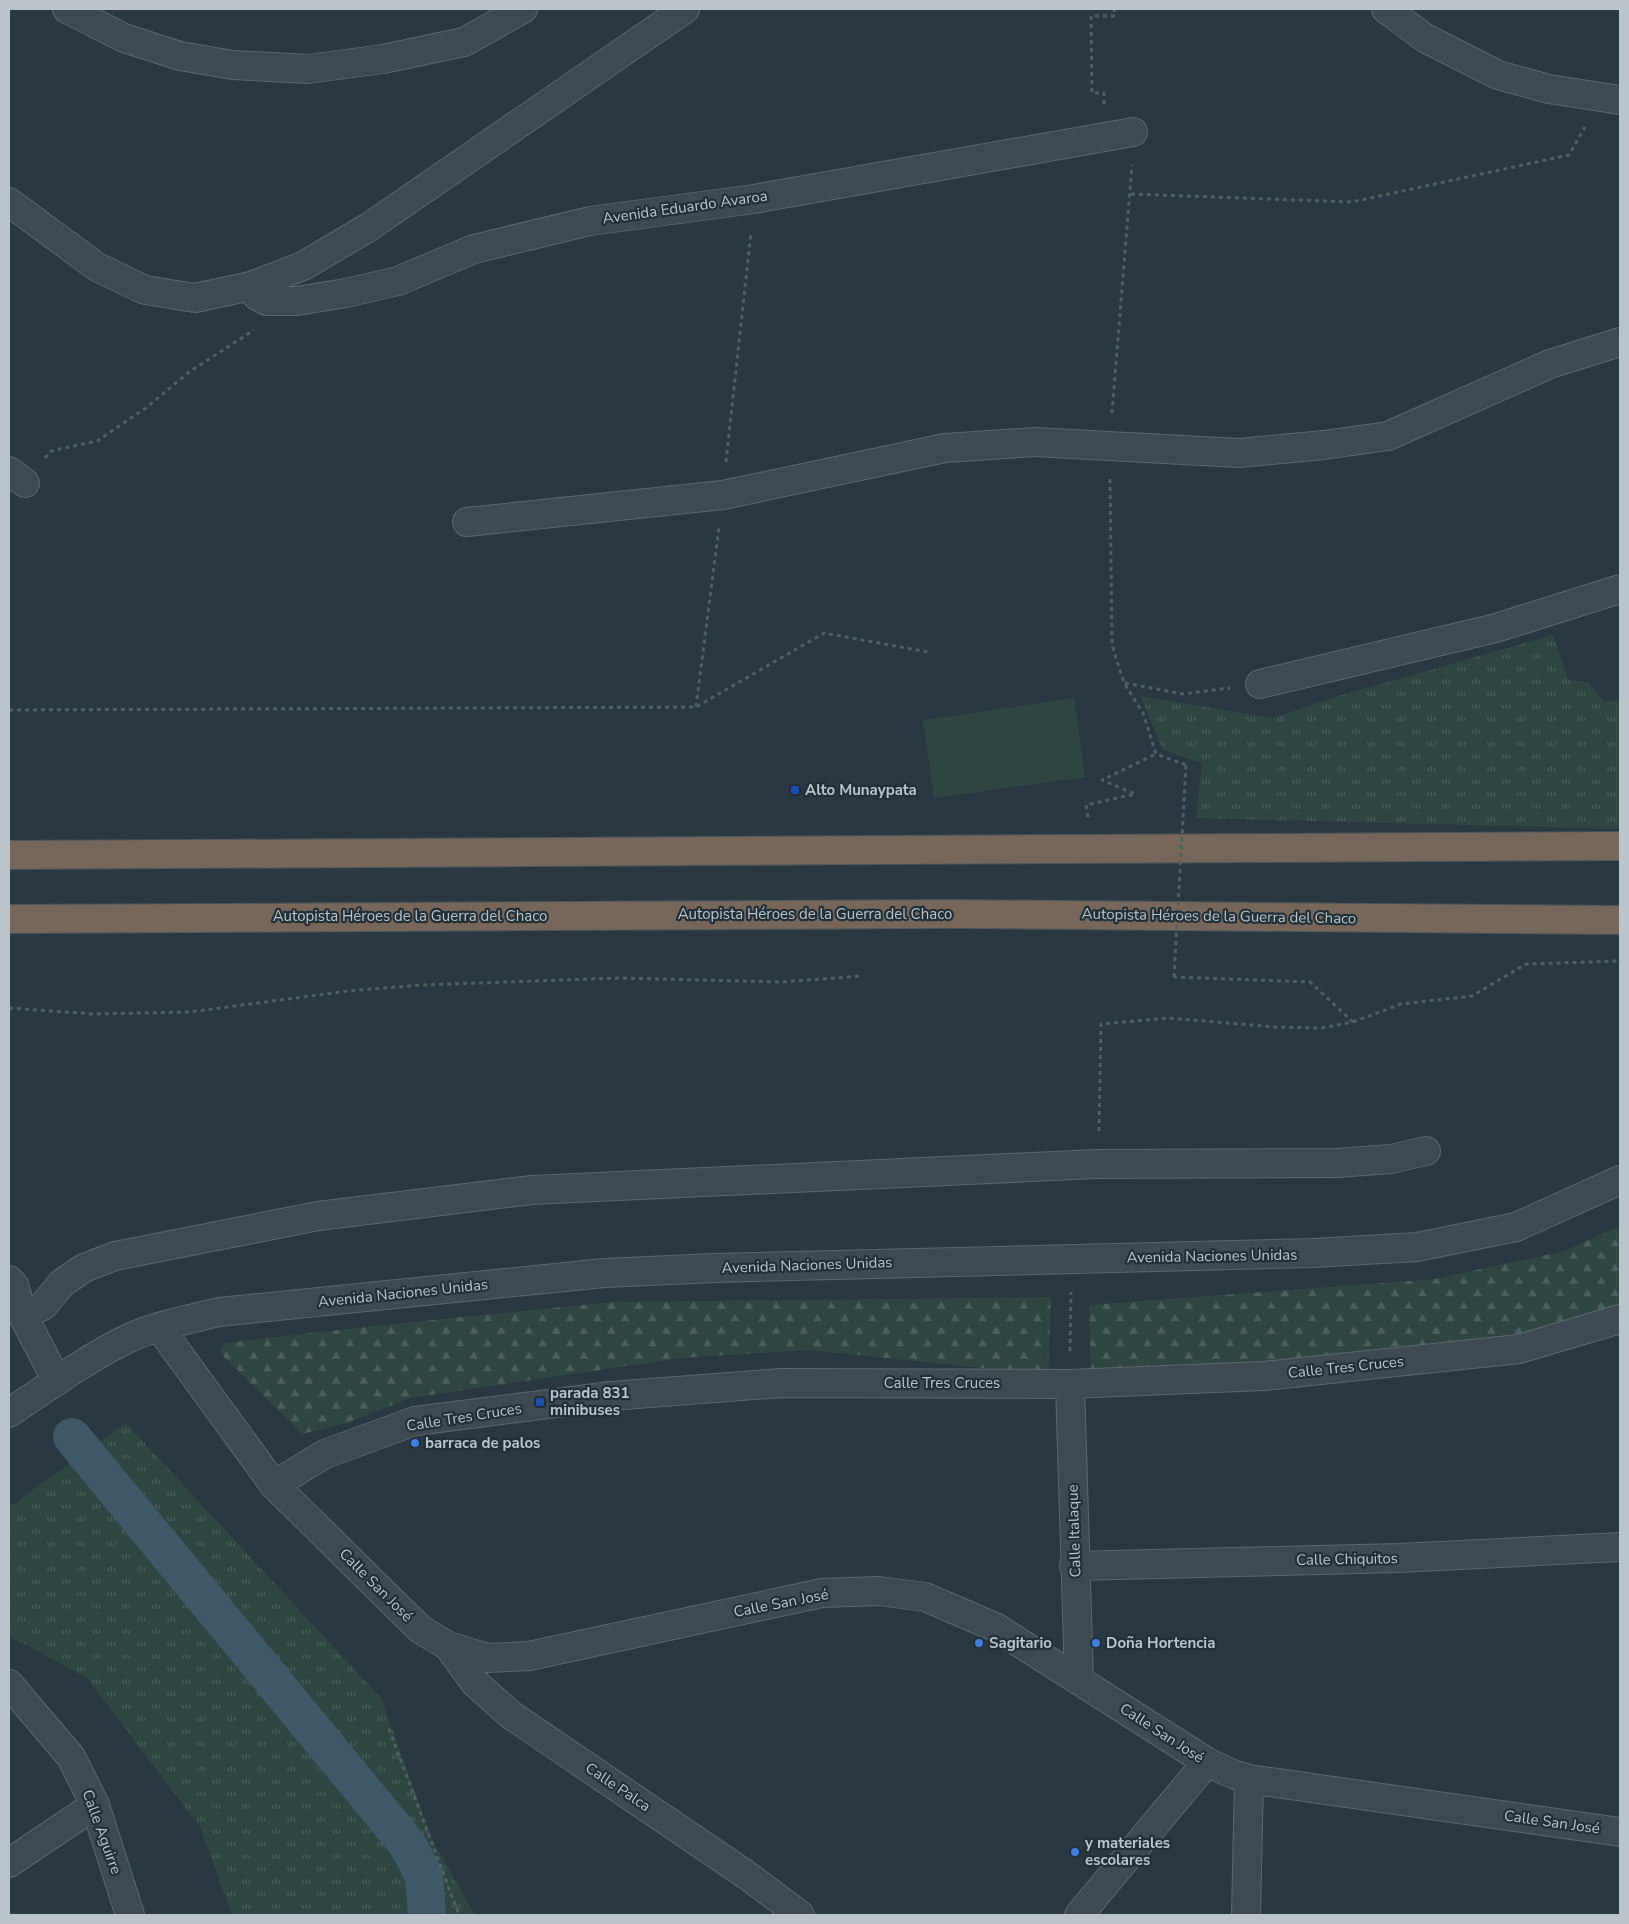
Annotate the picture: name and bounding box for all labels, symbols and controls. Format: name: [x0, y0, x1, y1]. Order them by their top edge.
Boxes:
street label: Avenida Eduardo Avaroa: [601, 186, 769, 228]
place label: Alto Munaypata: [805, 780, 917, 800]
marker: Alto Munaypata: [789, 784, 801, 796]
street label: Autopista Héroes de la Guerra del Chaco: [678, 904, 952, 924]
street label: Autopista Héroes de la Guerra del Chaco: [1082, 904, 1356, 928]
street label: Autopista Héroes de la Guerra del Chaco: [273, 906, 547, 926]
street label: Avenida Naciones Unidas: [1126, 1245, 1298, 1267]
street label: Avenida Naciones Unidas: [721, 1252, 893, 1278]
street label: Avenida Naciones Unidas: [317, 1274, 489, 1312]
street label: Calle Tres Cruces: [1287, 1351, 1405, 1383]
street label: Calle Tres Cruces: [884, 1373, 1000, 1393]
place label: parada 831 minibuses: [550, 1383, 629, 1420]
marker: parada 831 minibuses: [534, 1396, 546, 1408]
street label: Calle Tres Cruces: [405, 1398, 523, 1436]
place label: barraca de palos: [425, 1433, 540, 1453]
marker: barraca de palos: [409, 1437, 421, 1449]
street label: Calle Italaque: [1062, 1484, 1086, 1578]
street label: Calle San José: [335, 1544, 417, 1626]
street label: Calle Chiquitos: [1296, 1548, 1398, 1570]
street label: Calle San José: [732, 1584, 830, 1622]
place label: Sagitario: [989, 1633, 1052, 1653]
place label: Doña Hortencia: [1106, 1633, 1215, 1653]
marker: Sagitario: [973, 1637, 985, 1649]
marker: Doña Hortencia: [1090, 1637, 1102, 1649]
street label: Calle San José: [1116, 1698, 1208, 1768]
street label: Calle Palca: [581, 1758, 655, 1816]
street label: Calle Aguirre: [77, 1787, 127, 1877]
street label: Calle San José: [1503, 1805, 1601, 1839]
place label: y materiales escolares: [1084, 1833, 1170, 1870]
marker: y materiales escolares: [1069, 1846, 1081, 1858]

